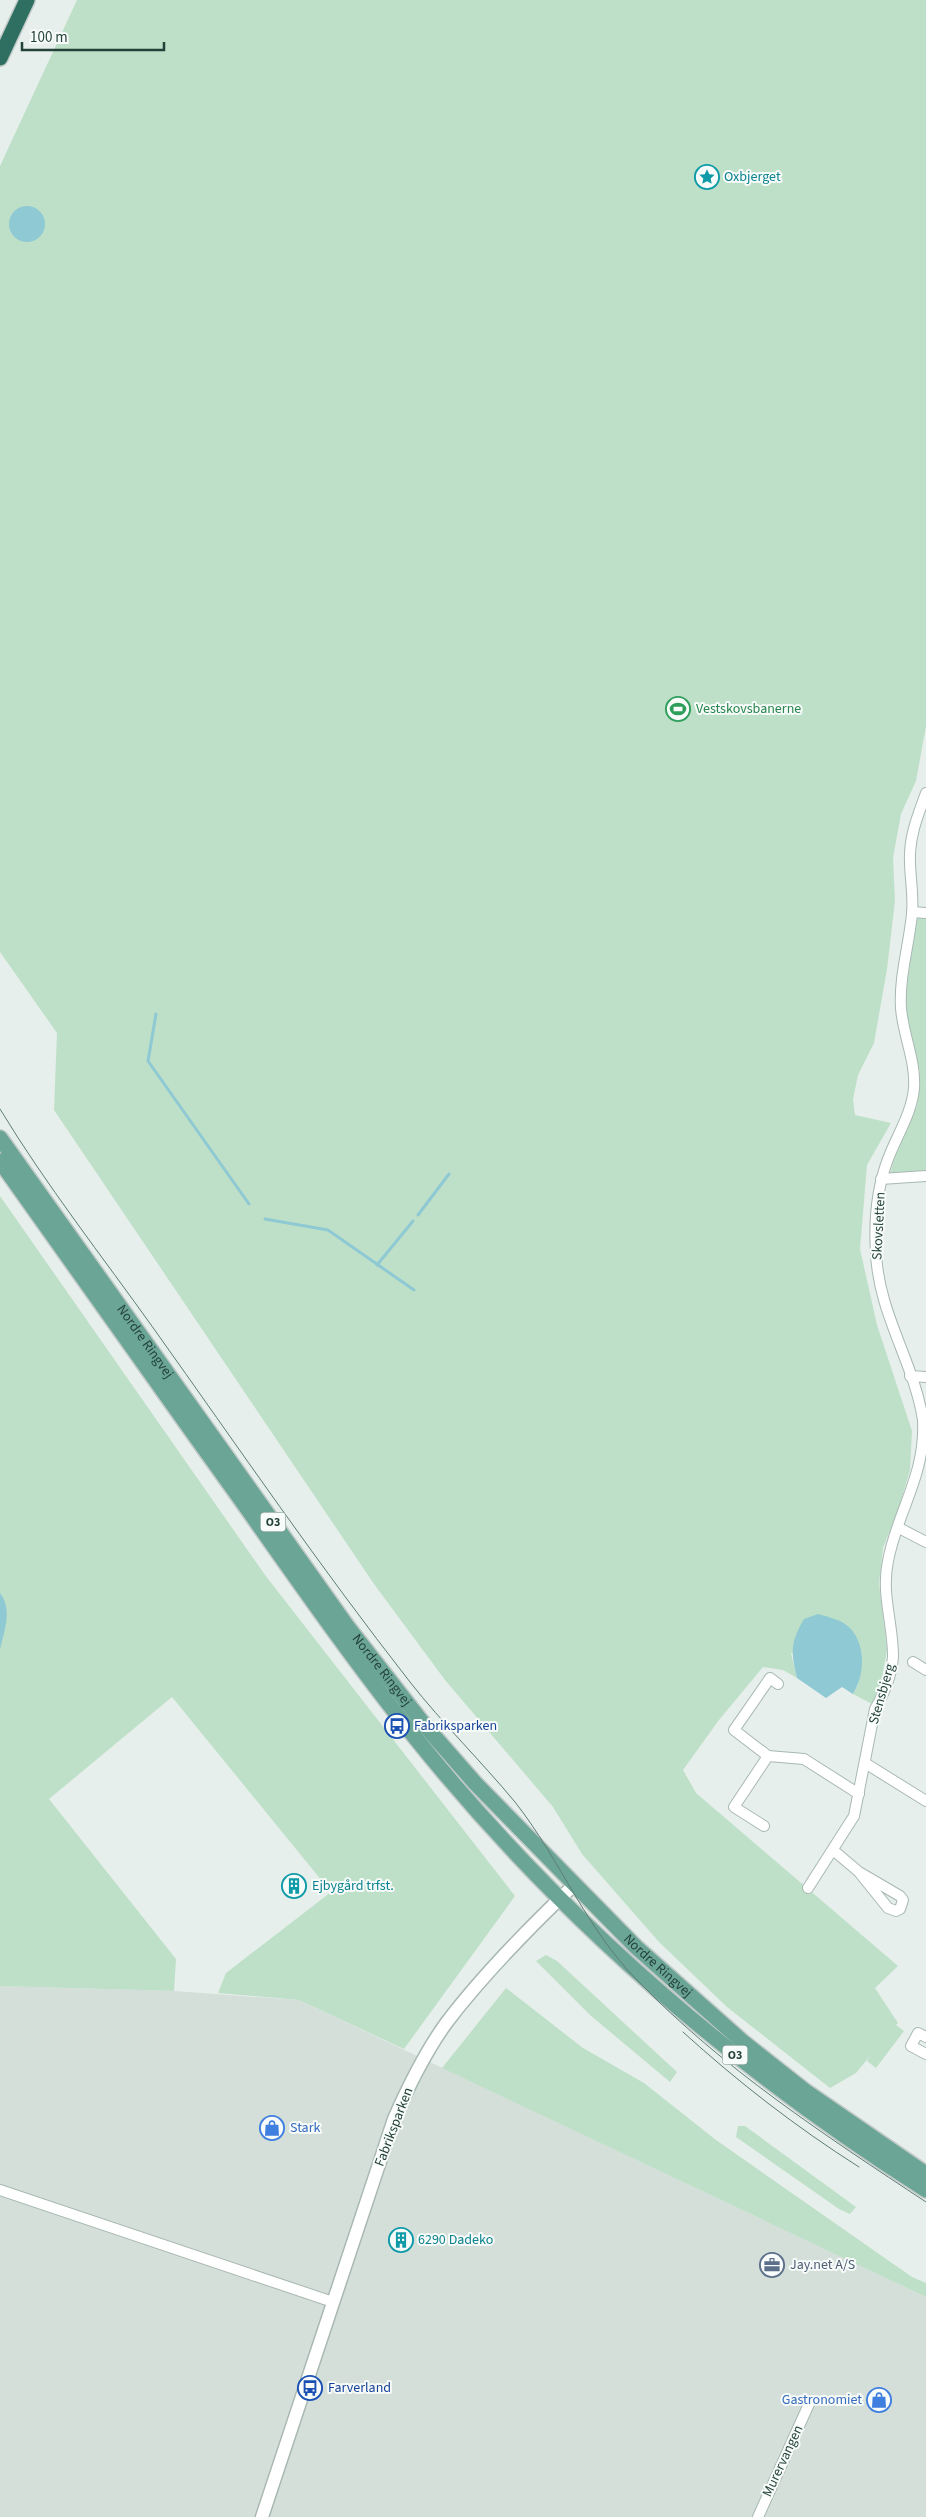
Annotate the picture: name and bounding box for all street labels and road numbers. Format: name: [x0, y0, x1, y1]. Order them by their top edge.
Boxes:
street label: Skovsletten: [867, 1191, 891, 1261]
street label: Nordre Ringvej: [112, 1301, 178, 1383]
road number: O3: [260, 1512, 286, 1531]
street label: Nordre Ringvej: [347, 1630, 416, 1711]
street label: Stensbjerg: [864, 1661, 900, 1727]
street label: Nordre Ringvej: [619, 1930, 697, 2002]
road number: O3: [722, 2046, 748, 2064]
street label: Fabriksparken: [370, 2085, 418, 2169]
street label: Murervangen: [758, 2422, 808, 2500]

